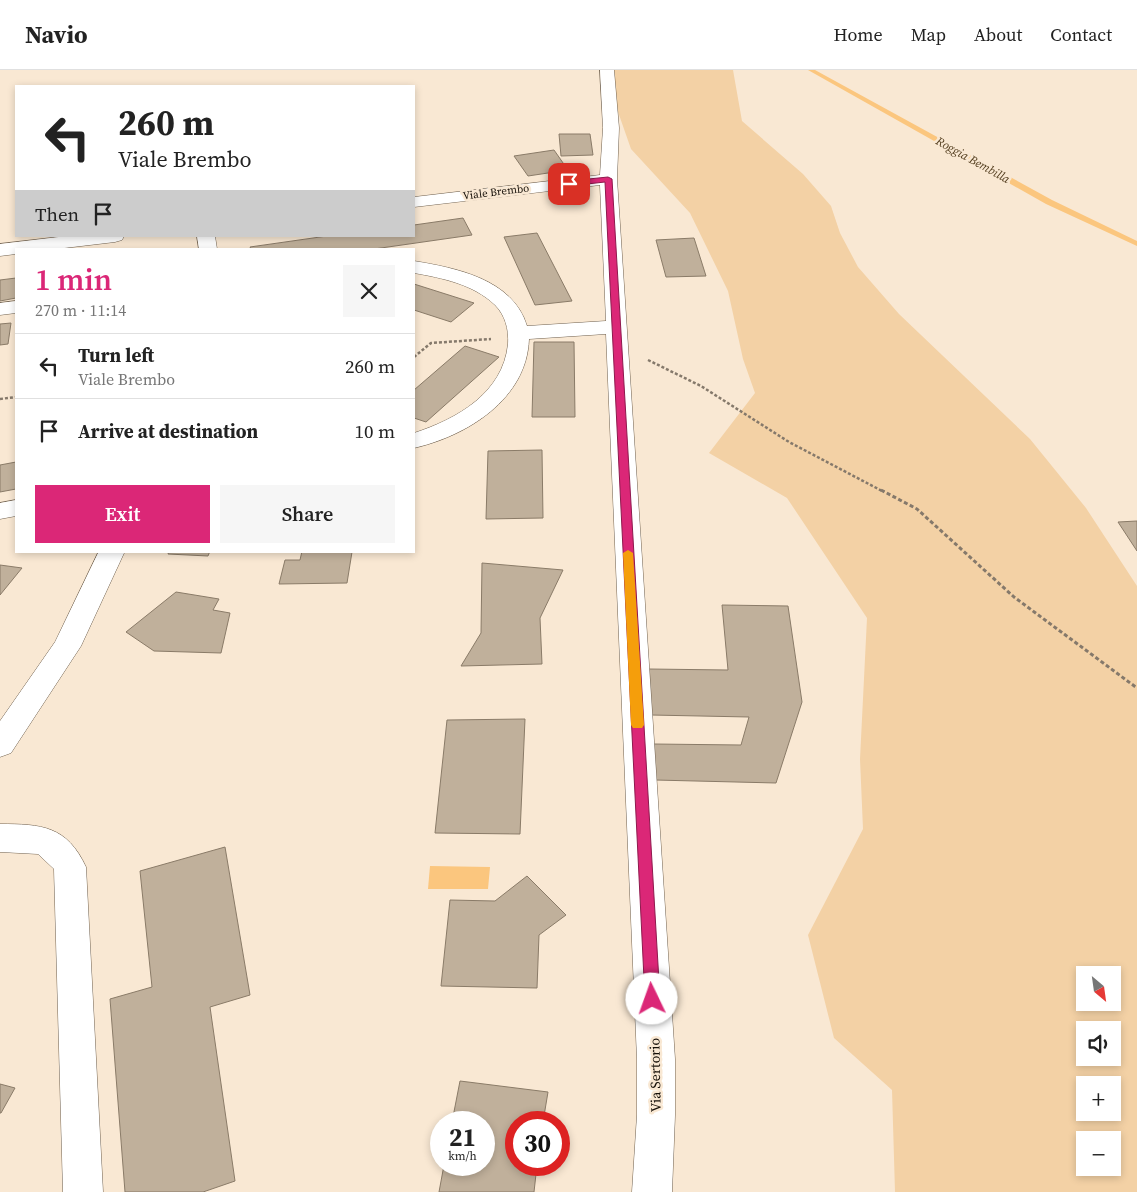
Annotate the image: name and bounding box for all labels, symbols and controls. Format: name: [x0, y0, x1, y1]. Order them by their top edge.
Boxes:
text: Navio: [25, 18, 88, 51]
text: Home: [834, 22, 883, 47]
text: Map: [911, 22, 946, 47]
text: About: [974, 22, 1022, 47]
text: Contact: [1050, 22, 1112, 47]
text: 260 m: [118, 99, 214, 147]
icon: left: [35, 105, 100, 170]
water label: Roggia Bembilla: [932, 133, 1014, 187]
text: Viale Brembo: [118, 144, 252, 174]
pin: [548, 163, 590, 205]
icon: arrive: [555, 170, 583, 198]
street label: Viale Brembo: [462, 180, 530, 204]
icon: arrive: [89, 200, 117, 228]
text: Then: [35, 201, 79, 227]
text: 1 min: [35, 259, 112, 300]
button: close: [343, 265, 395, 317]
text: 270 m · 11:14: [35, 299, 126, 321]
text: Turn left: [78, 342, 154, 368]
icon: left: [35, 352, 63, 380]
text: 260 m: [345, 353, 395, 379]
text: Viale Brembo: [78, 368, 175, 390]
icon: arrive: [35, 417, 63, 445]
text: Arrive at destination: [78, 418, 258, 444]
text: 10 m: [354, 418, 395, 444]
button: Exit: [35, 485, 210, 543]
button: Share: [220, 485, 395, 543]
north arrow: [1076, 966, 1121, 1011]
map controls: [1076, 966, 1121, 1176]
position arrow: [625, 972, 677, 1024]
button: sound: [1076, 1021, 1121, 1066]
street label: Via Sertorio: [644, 1037, 666, 1112]
button: +: [1076, 1076, 1121, 1121]
speed limit sign: 30: [505, 1111, 570, 1176]
text: 21: [449, 1120, 476, 1154]
button: −: [1076, 1131, 1121, 1176]
text: km/h: [448, 1148, 477, 1164]

